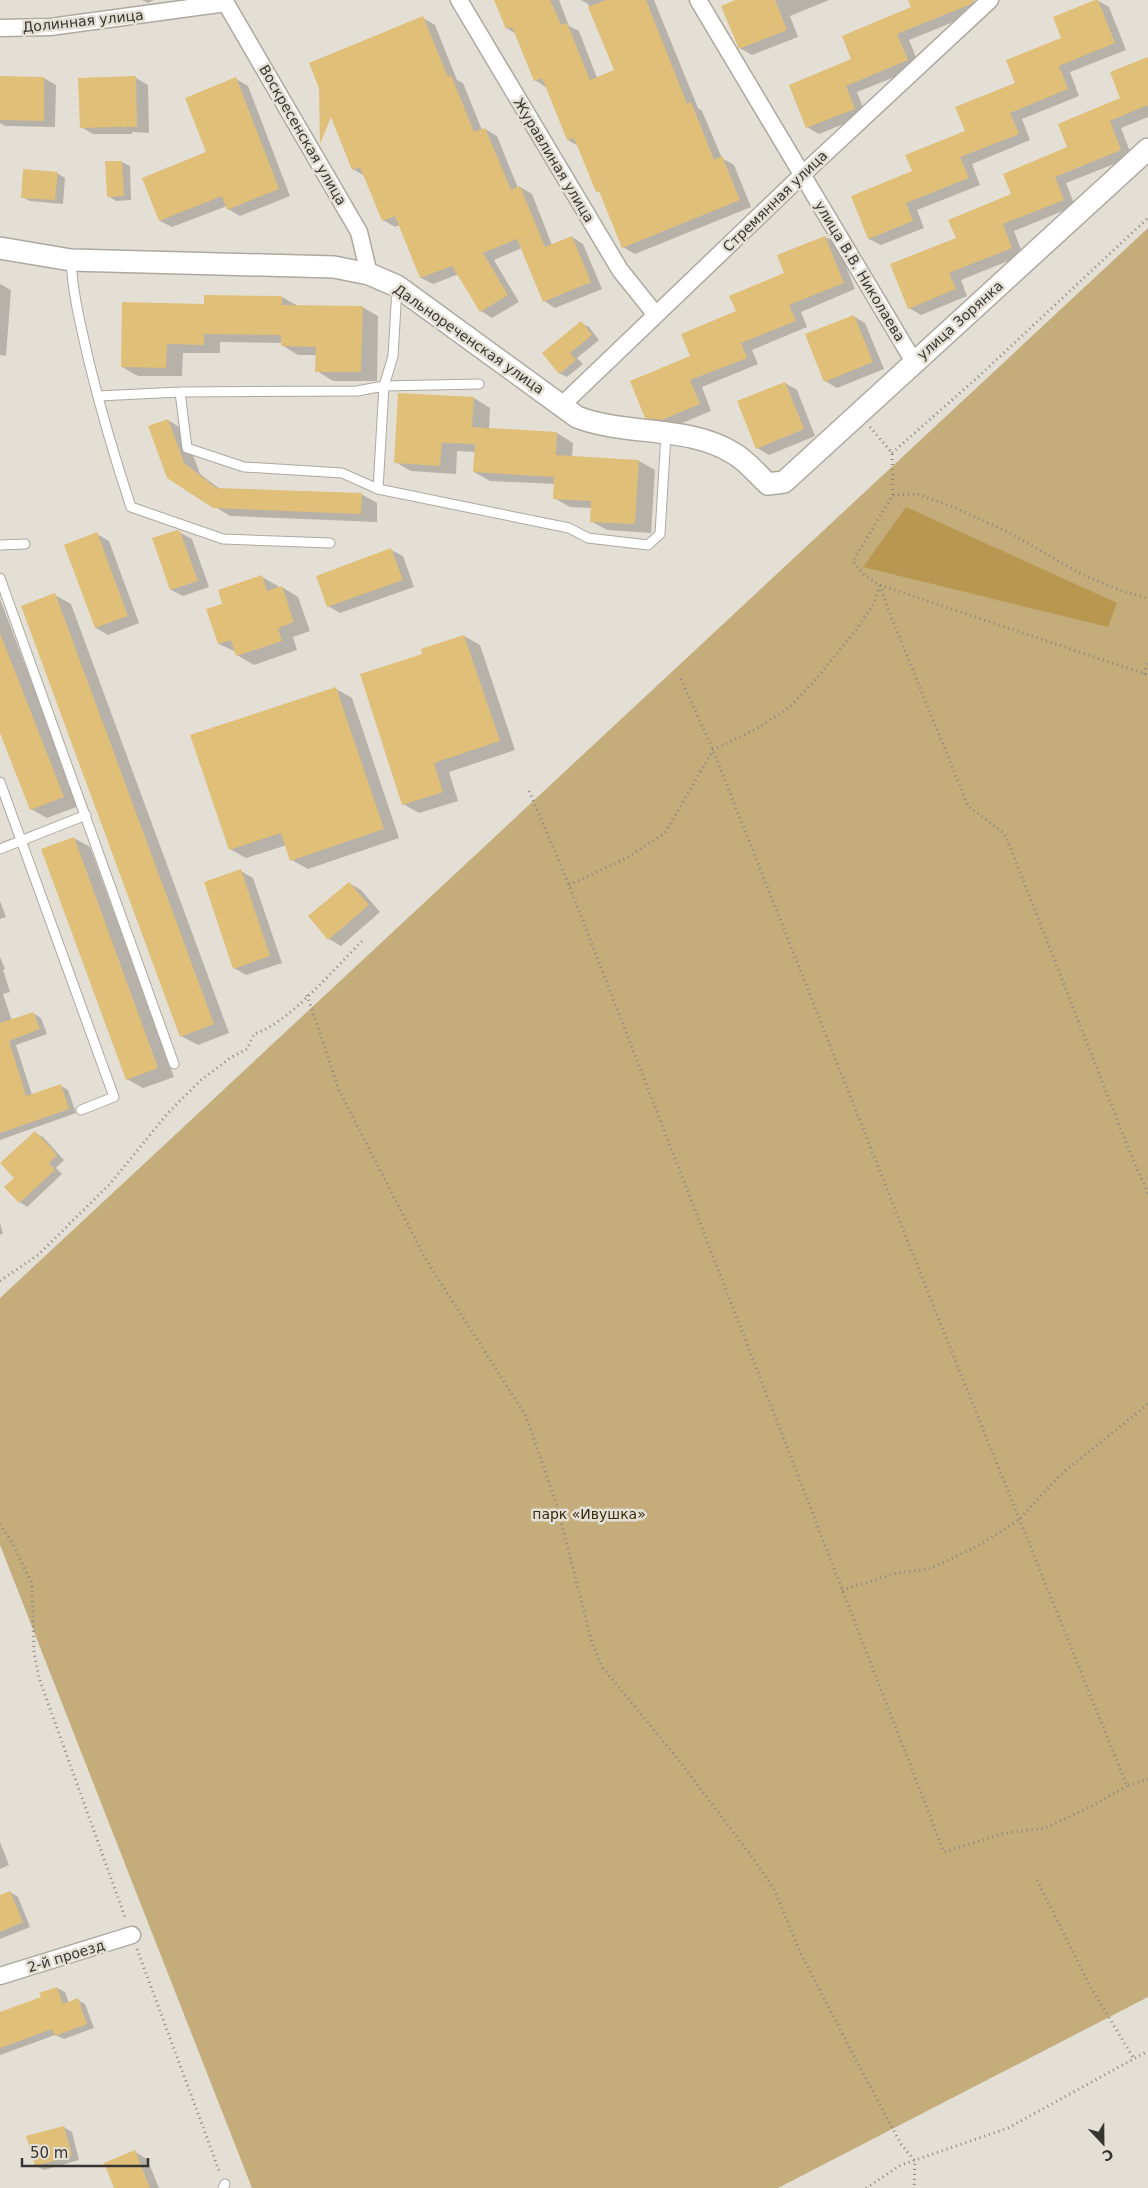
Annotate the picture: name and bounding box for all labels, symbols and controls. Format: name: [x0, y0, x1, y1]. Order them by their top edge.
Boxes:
street label: Долинная улица: [22, 7, 144, 35]
street label: Воскресенская улица: [256, 62, 350, 208]
street label: Журавлиная улица: [511, 95, 597, 225]
street label: Стремянная улица: [720, 147, 830, 255]
street label: улица В.В. Николаева: [812, 198, 908, 344]
street label: улица Зорянка: [914, 277, 1006, 363]
street label: Дальнореченская улица: [391, 281, 547, 397]
park label: парк «Ивушка»: [532, 1506, 646, 1522]
street label: 2-й проезд: [25, 1937, 107, 1975]
north arrow: [1078, 2118, 1128, 2168]
scale bar: [22, 2136, 149, 2168]
text: 50 m: [30, 2144, 68, 2162]
text: С: [1100, 2146, 1116, 2164]

